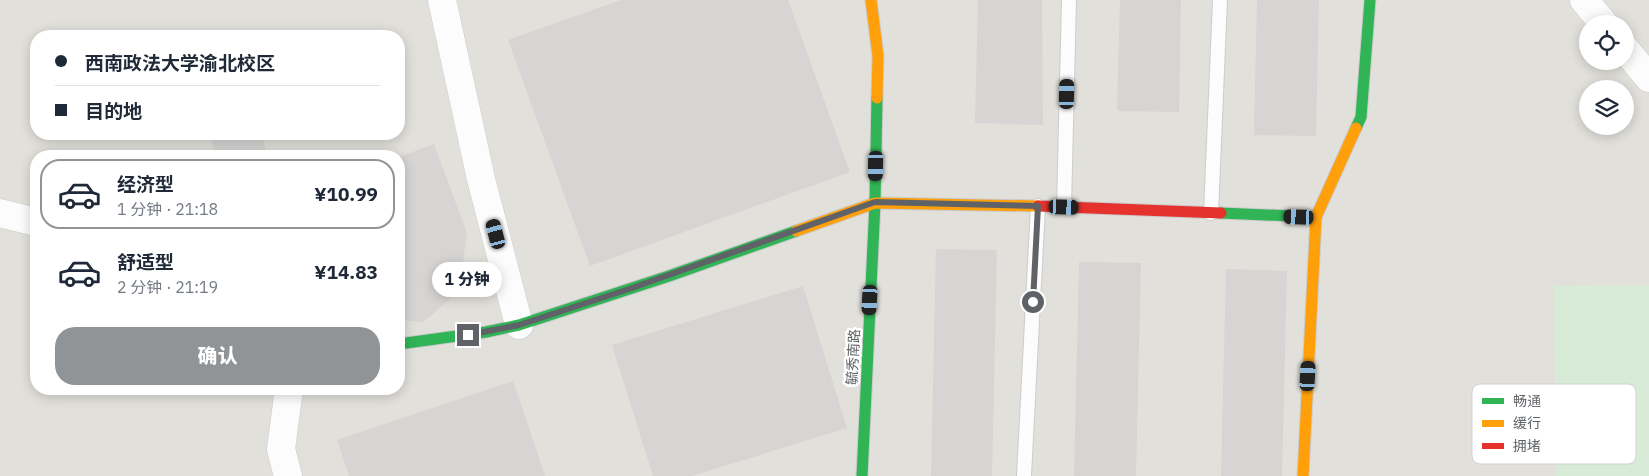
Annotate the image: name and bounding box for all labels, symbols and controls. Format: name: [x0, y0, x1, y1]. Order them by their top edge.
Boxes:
map controls: [1579, 15, 1634, 135]
button: locate: [1579, 15, 1634, 70]
text: 西南政法大学渝北校区: [85, 51, 275, 75]
car: [1059, 79, 1074, 109]
button: layers: [1579, 80, 1634, 135]
text: 目的地: [85, 99, 142, 123]
car: [868, 151, 883, 181]
icon: car: [57, 172, 102, 217]
text: 经济型: [117, 172, 174, 196]
text: ¥10.99: [314, 182, 378, 206]
text: 1 分钟 · 21:18: [117, 199, 218, 219]
car: [1048, 199, 1079, 215]
car: [1283, 209, 1314, 225]
car: [484, 218, 507, 250]
icon: car: [57, 250, 102, 295]
text: 舒适型: [117, 250, 174, 274]
text: ¥14.83: [314, 260, 378, 284]
callout: 1 分钟: [433, 262, 503, 298]
text: 1 分钟: [444, 269, 490, 289]
text: 2 分钟 · 21:19: [117, 277, 218, 297]
car: [861, 285, 878, 315]
route start: [1022, 291, 1044, 313]
route end: [457, 324, 479, 346]
button: 确认: [55, 327, 380, 385]
street label: 毓秀南路: [843, 329, 863, 385]
car: [1299, 361, 1316, 391]
legend: [1472, 384, 1636, 464]
text: 畅通: [1513, 392, 1541, 410]
text: 缓行: [1513, 414, 1541, 432]
text: 拥堵: [1513, 437, 1541, 455]

